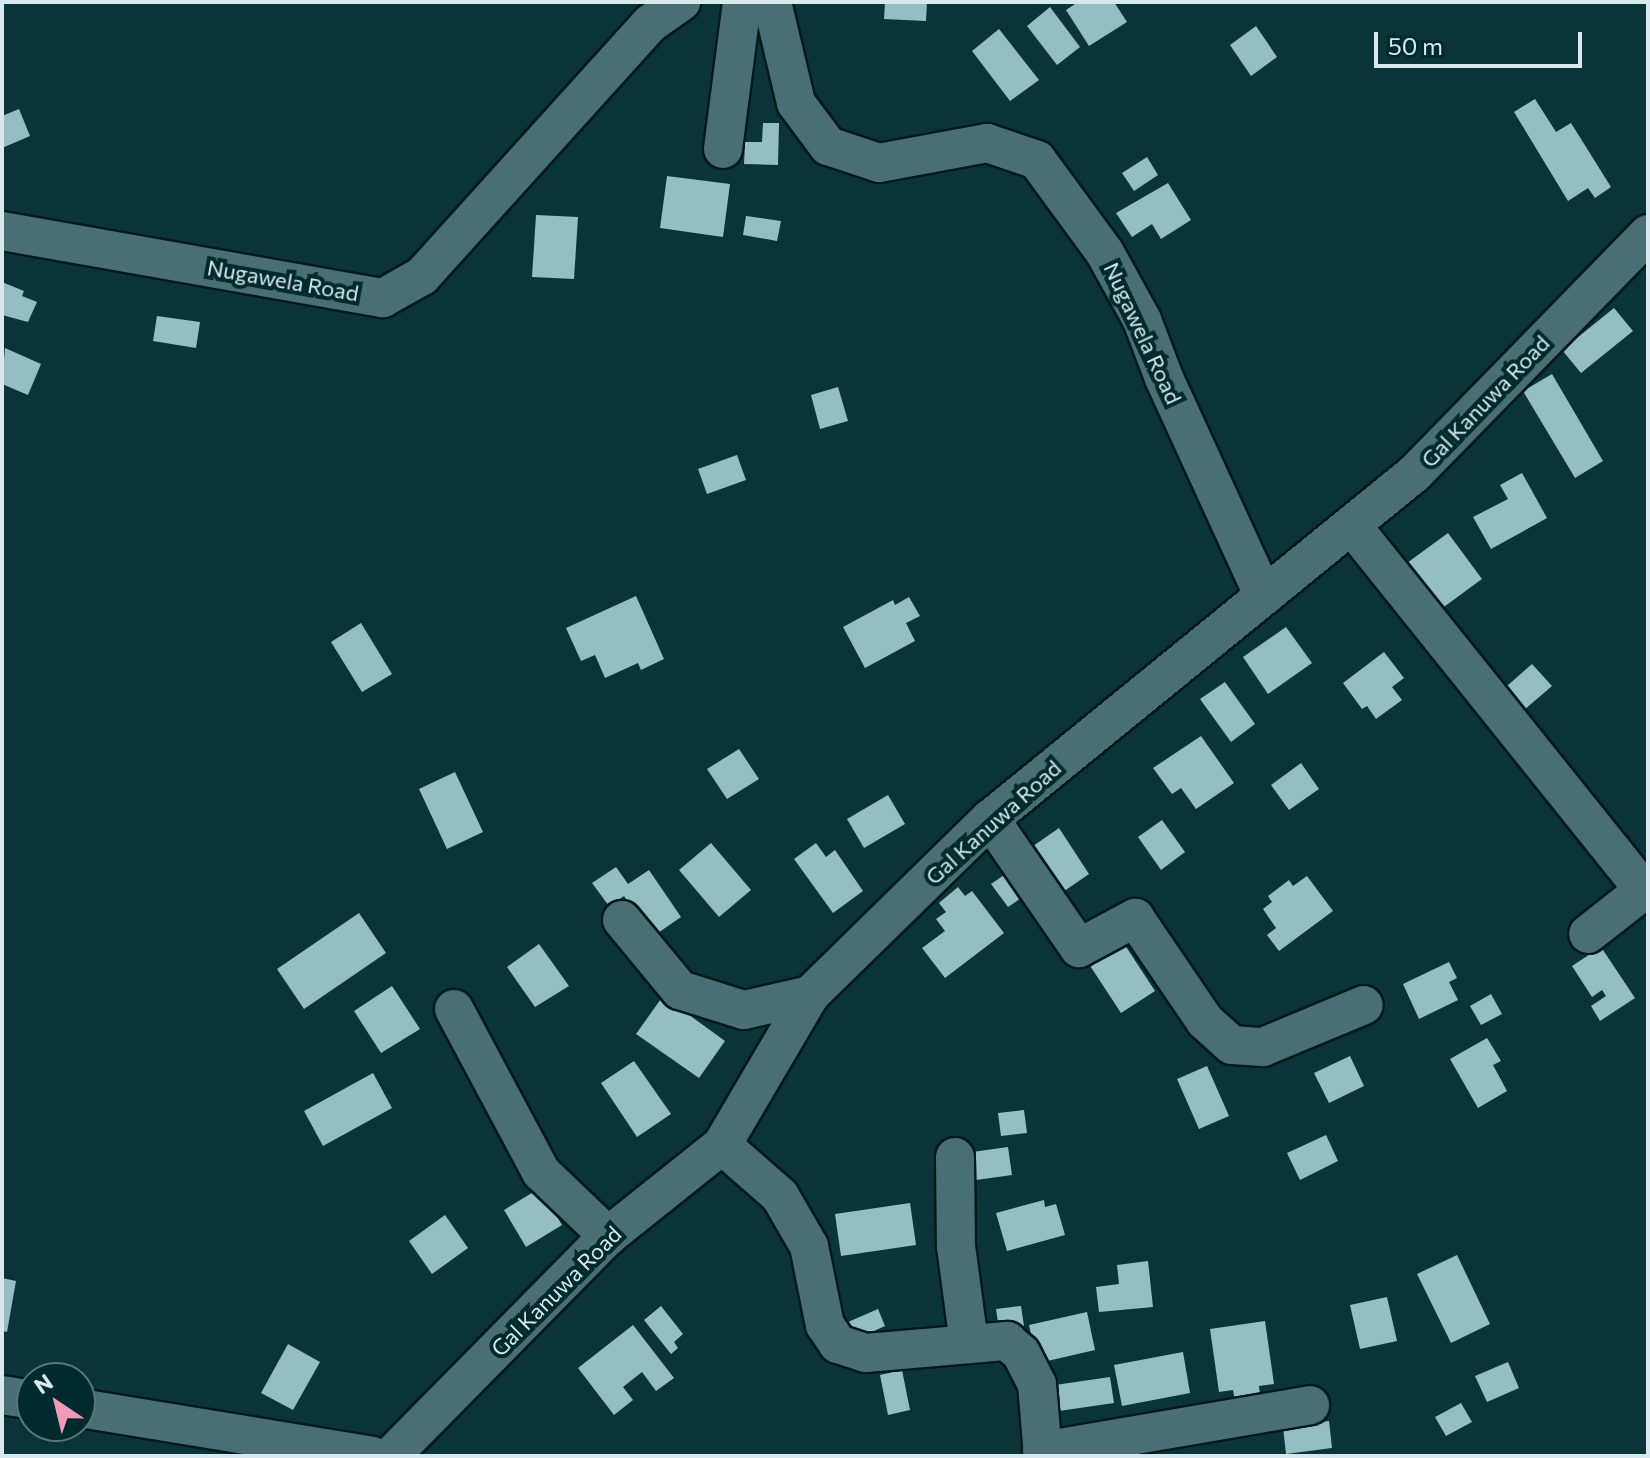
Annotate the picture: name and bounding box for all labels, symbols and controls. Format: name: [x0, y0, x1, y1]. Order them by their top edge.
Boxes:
scale bar: [1378, 16, 1586, 66]
text: 50 m: [1388, 31, 1443, 60]
street label: Nugawela Road: [205, 254, 361, 306]
street label: Nugawela Road: [1099, 258, 1187, 408]
street label: Gal Kanuwa Road: [1415, 330, 1555, 472]
street label: Gal Kanuwa Road: [920, 754, 1066, 890]
street label: Gal Kanuwa Road: [485, 1220, 627, 1362]
north arrow: [16, 1362, 96, 1442]
text: N: [29, 1368, 58, 1399]

